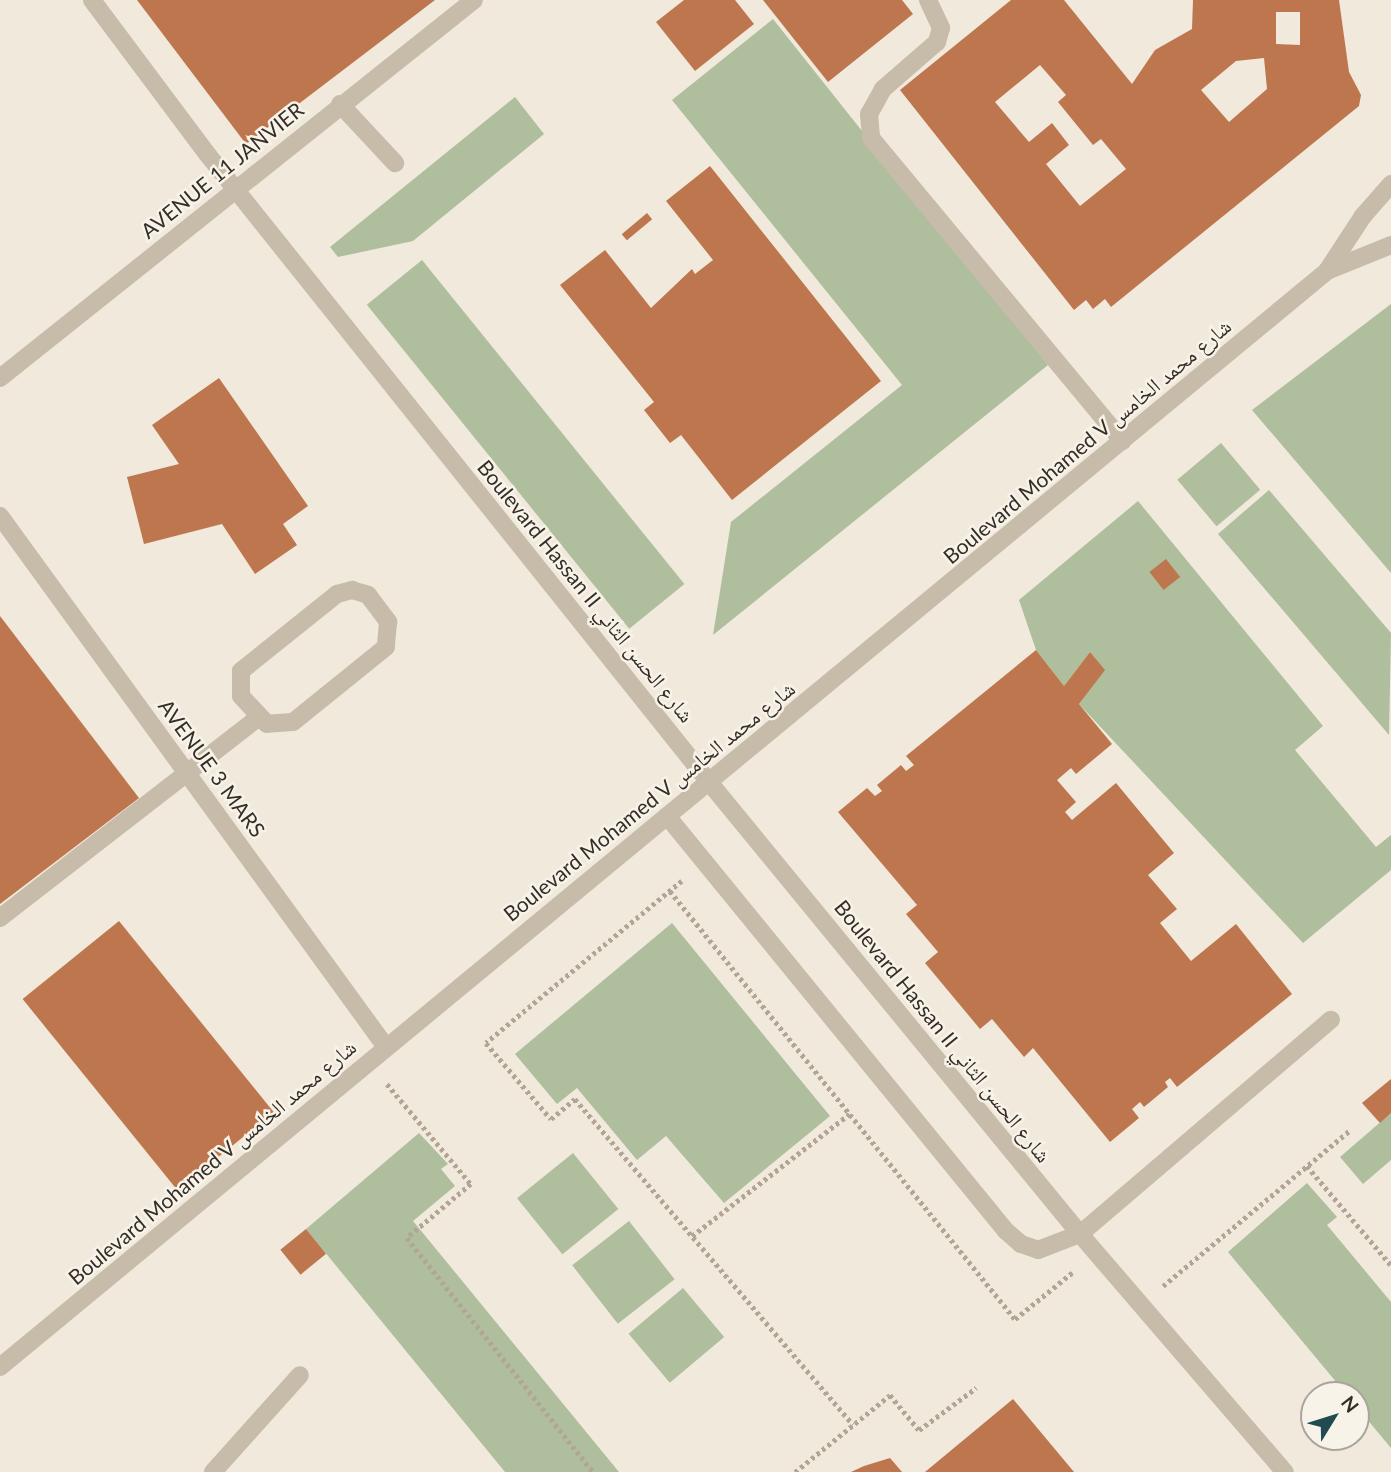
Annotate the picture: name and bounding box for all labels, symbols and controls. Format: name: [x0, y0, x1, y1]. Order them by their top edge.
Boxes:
street label: AVENUE 11 JANVIER: [135, 97, 309, 243]
street label: Boulevard Mohamed V شارع محمد الخامس: [938, 313, 1236, 569]
street label: Boulevard Hassan II شارع الحسن الثاني: [472, 455, 700, 727]
street label: Boulevard Mohamed V شارع محمد الخامس: [498, 675, 800, 927]
street label: AVENUE 3 MARS: [154, 694, 270, 842]
street label: Boulevard Hassan II شارع الحسن الثاني: [829, 895, 1057, 1167]
street label: Boulevard Mohamed V شارع محمد الخامس: [63, 1034, 361, 1290]
north arrow: [1300, 1381, 1370, 1451]
text: N: [1337, 1391, 1364, 1417]

